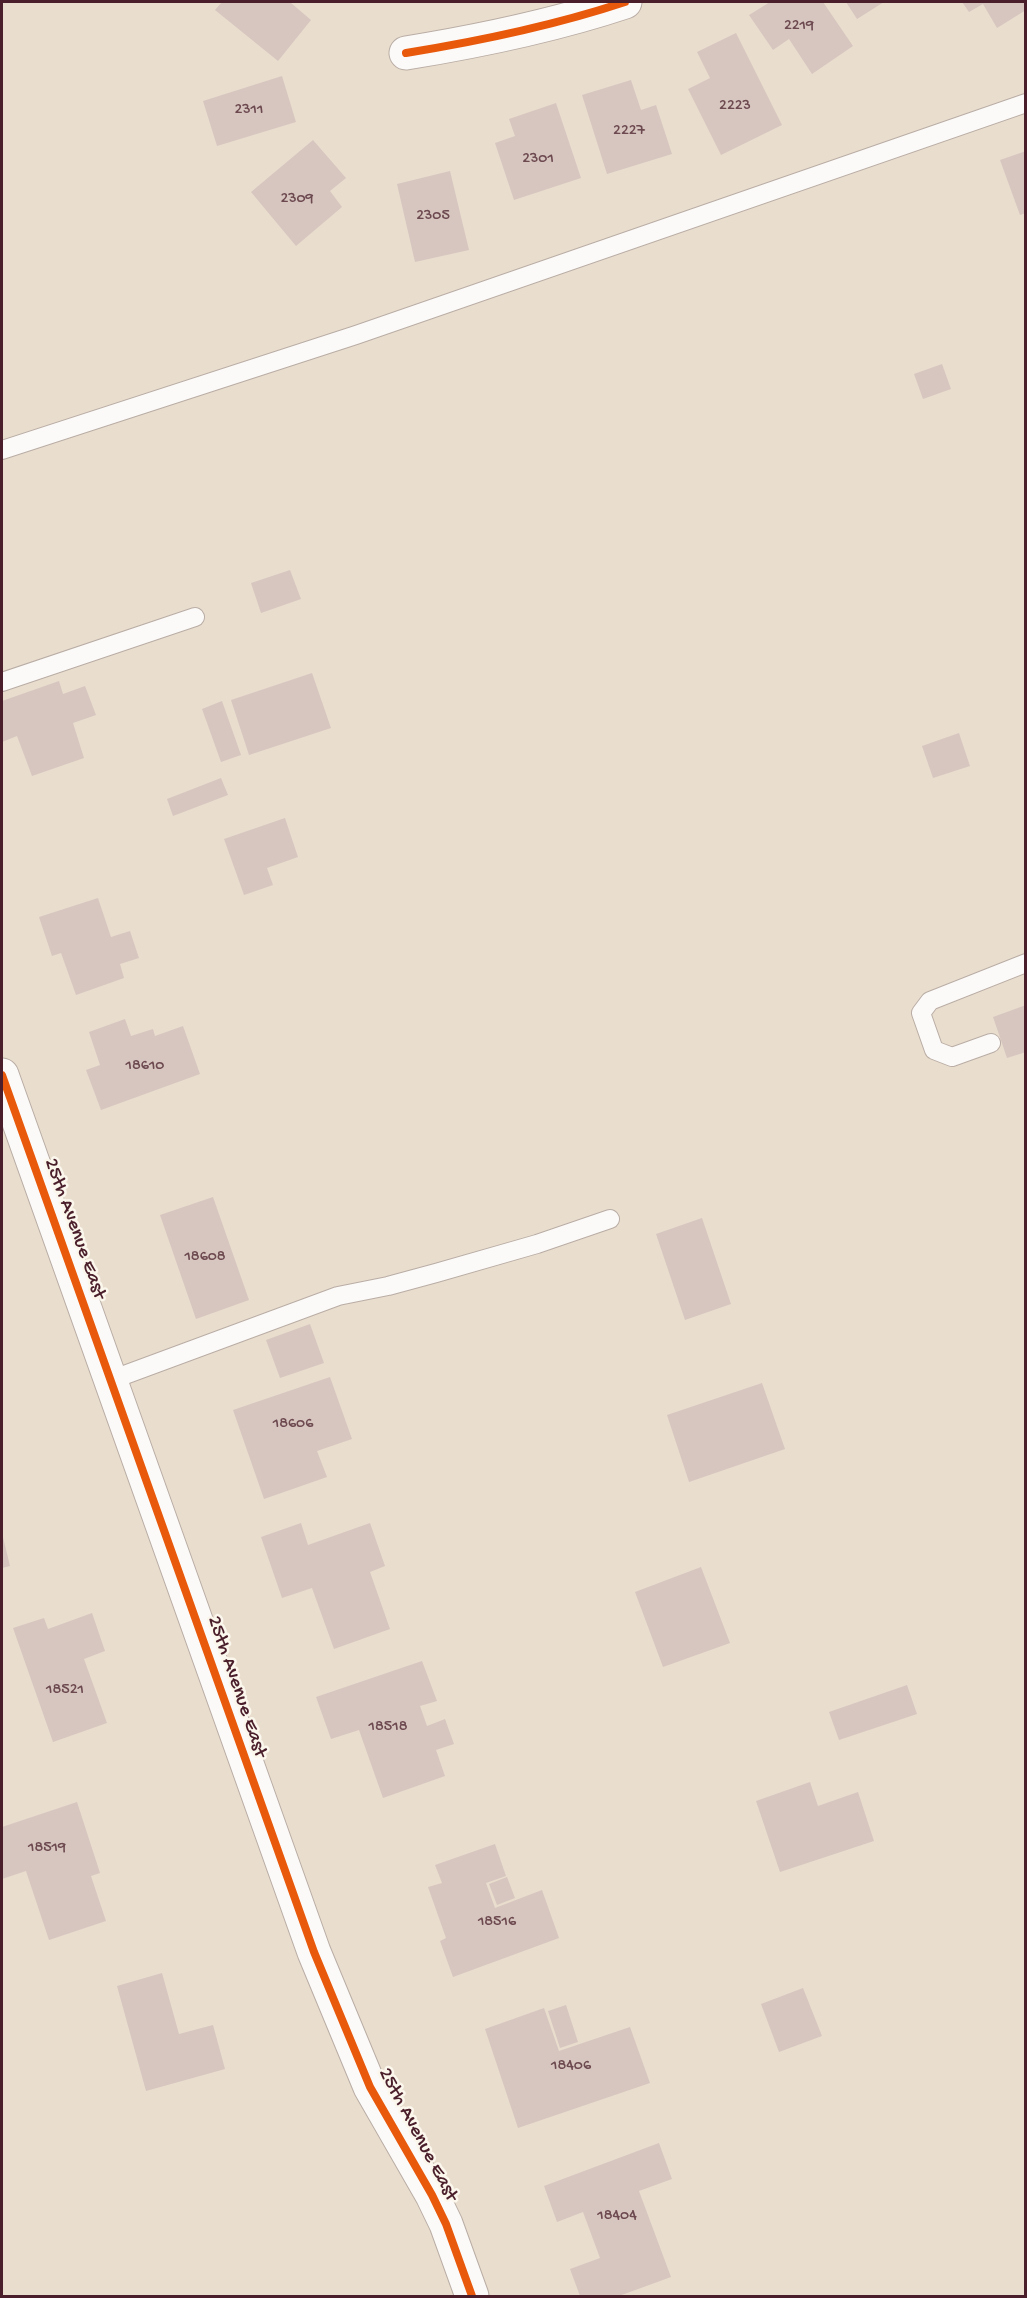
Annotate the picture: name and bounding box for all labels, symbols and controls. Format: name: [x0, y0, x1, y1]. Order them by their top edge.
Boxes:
house number: 2219: [784, 17, 814, 37]
house number: 2223: [719, 97, 751, 117]
house number: 2311: [234, 101, 264, 121]
house number: 2227: [613, 122, 645, 142]
house number: 2301: [522, 150, 554, 170]
house number: 2309: [280, 190, 314, 210]
house number: 2305: [416, 207, 450, 227]
house number: 18610: [126, 1057, 164, 1077]
street label: 25th Avenue East: [37, 1155, 111, 1303]
house number: 18608: [184, 1248, 226, 1268]
house number: 18606: [273, 1415, 313, 1435]
street label: 25th Avenue East: [201, 1613, 271, 1761]
house number: 18521: [46, 1681, 84, 1701]
house number: 18518: [369, 1718, 407, 1738]
house number: 18519: [28, 1839, 66, 1859]
house number: 18516: [478, 1913, 516, 1933]
house number: 18406: [551, 2057, 591, 2077]
street label: 25th Avenue East: [372, 2064, 462, 2206]
house number: 18404: [597, 2207, 637, 2227]

